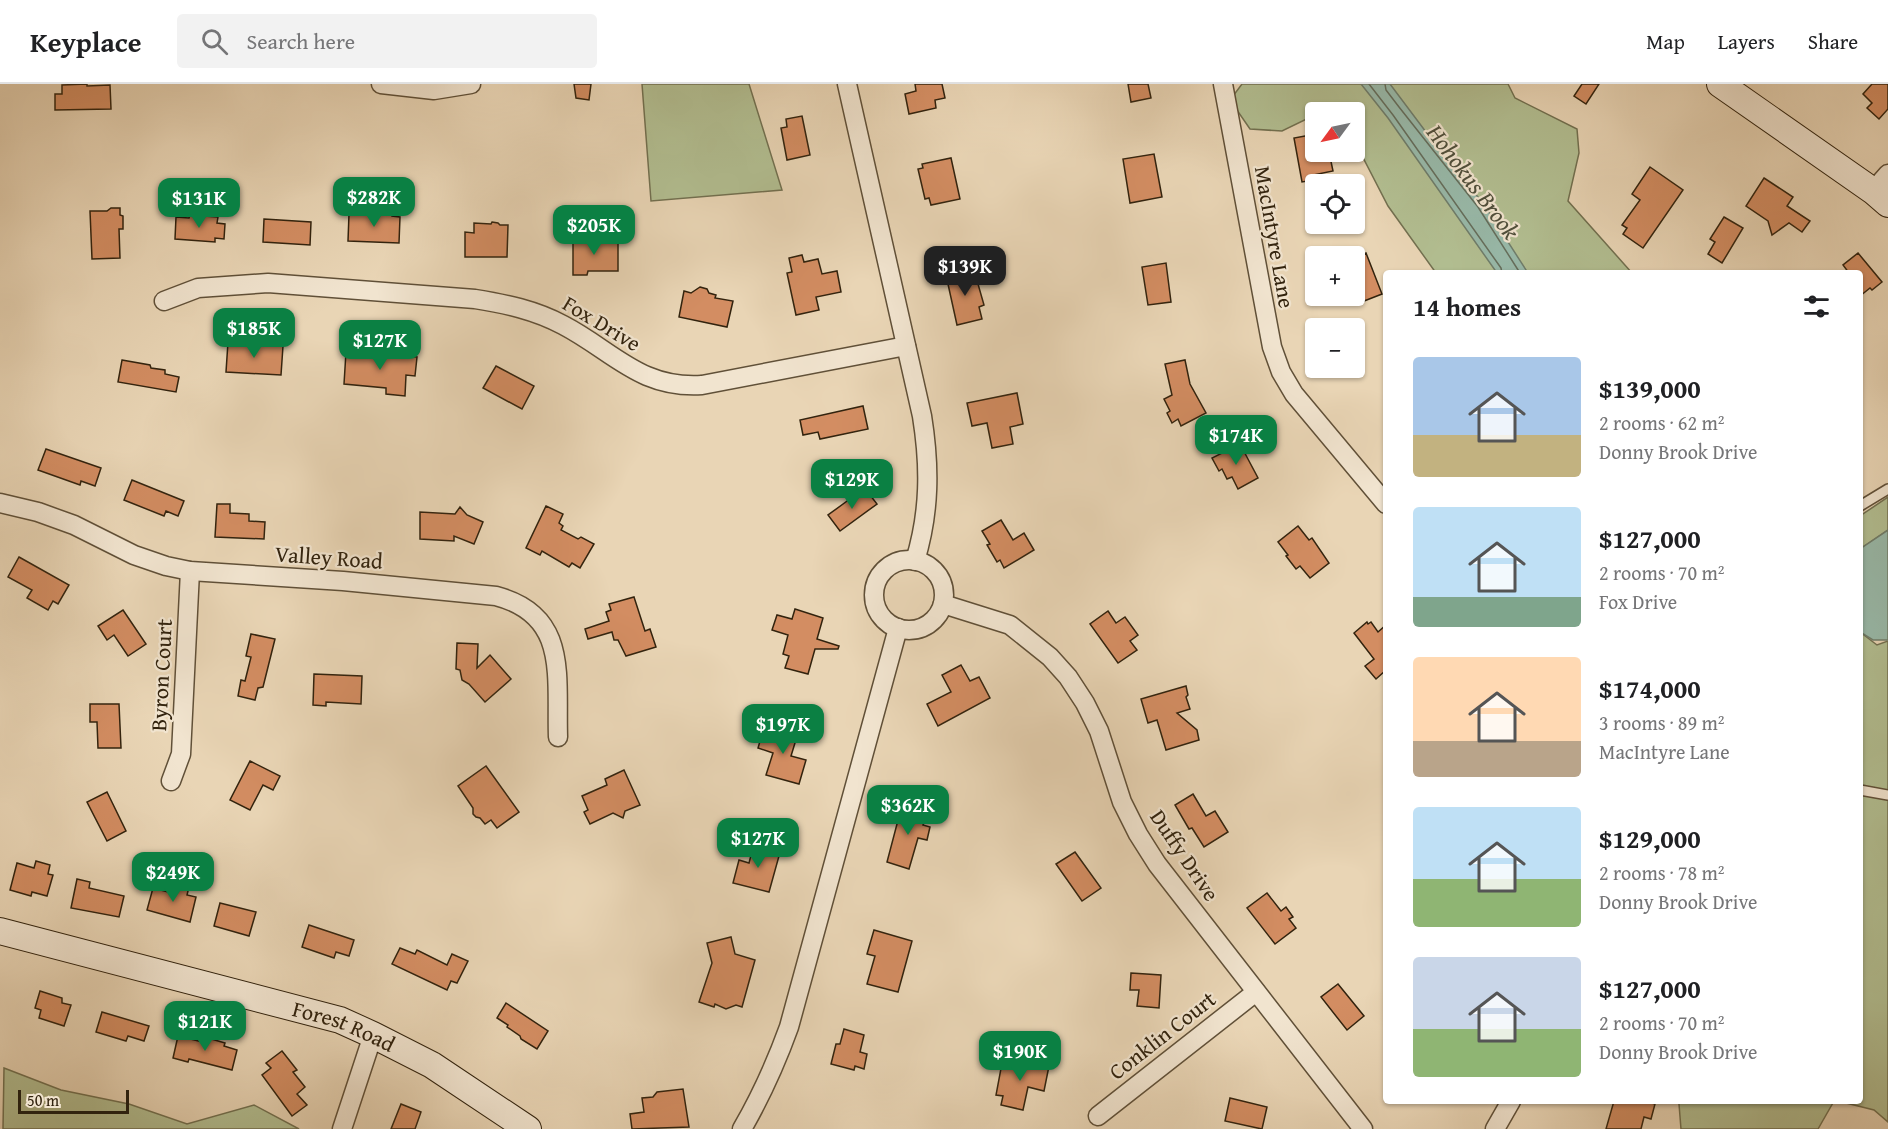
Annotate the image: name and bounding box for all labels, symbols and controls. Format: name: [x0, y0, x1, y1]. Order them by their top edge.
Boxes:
search box: [177, 14, 597, 68]
text: Keyplace: [30, 21, 141, 62]
icon: search: [198, 25, 231, 58]
text: Search here: [246, 25, 355, 57]
text: Map: [1646, 26, 1685, 57]
text: Layers: [1718, 26, 1775, 57]
text: Share: [1808, 26, 1858, 57]
north arrow: [1305, 102, 1365, 162]
map controls: [1305, 102, 1365, 378]
water label: Hohokus Brook: [1418, 116, 1528, 247]
street label: MacIntyre Lane: [1247, 163, 1303, 311]
button: locate: [1305, 174, 1365, 234]
pin: $282K: [332, 177, 416, 228]
pin: $131K: [157, 178, 241, 229]
text: $282K: [347, 182, 401, 211]
text: $131K: [172, 183, 226, 212]
pin: $205K: [552, 205, 636, 256]
text: $205K: [567, 210, 621, 239]
pin: $139K: [923, 246, 1007, 297]
button: +: [1305, 246, 1365, 306]
text: $139K: [938, 251, 992, 280]
street label: Fox Drive: [557, 287, 647, 359]
text: 14 homes: [1413, 287, 1521, 326]
icon: filters: [1800, 290, 1833, 323]
pin: $185K: [212, 308, 296, 359]
text: $185K: [227, 313, 281, 342]
button: −: [1305, 318, 1365, 378]
pin: $127K: [338, 320, 422, 371]
text: $127K: [353, 325, 407, 354]
text: $139,000: [1599, 369, 1701, 408]
icon: home: [1461, 381, 1533, 453]
text: 2 rooms · 62 m²: [1599, 408, 1725, 437]
pin: $174K: [1194, 415, 1278, 466]
text: $174K: [1209, 420, 1263, 449]
text: Donny Brook Drive: [1599, 437, 1757, 466]
pin: $129K: [810, 459, 894, 510]
text: $129K: [825, 464, 879, 493]
text: $127,000: [1599, 519, 1701, 558]
icon: home: [1461, 531, 1533, 603]
street label: Valley Road: [274, 537, 384, 577]
text: 2 rooms · 70 m²: [1599, 558, 1725, 587]
text: Fox Drive: [1599, 587, 1677, 616]
street label: Byron Court: [142, 618, 180, 732]
text: $174,000: [1599, 669, 1701, 708]
icon: home: [1461, 681, 1533, 753]
pin: $197K: [741, 704, 825, 755]
text: 3 rooms · 89 m²: [1599, 708, 1725, 737]
text: $197K: [756, 709, 810, 738]
text: MacIntyre Lane: [1599, 737, 1730, 766]
pin: $362K: [866, 785, 950, 836]
text: $362K: [881, 790, 935, 819]
street label: Duffy Drive: [1143, 803, 1227, 907]
pin: $127K: [716, 818, 800, 869]
text: $129,000: [1599, 819, 1701, 858]
text: $127K: [731, 823, 785, 852]
icon: home: [1461, 831, 1533, 903]
pin: $249K: [131, 852, 215, 903]
text: $249K: [146, 857, 200, 886]
text: 2 rooms · 78 m²: [1599, 858, 1725, 887]
text: Donny Brook Drive: [1599, 887, 1757, 916]
text: $127,000: [1599, 969, 1701, 1008]
icon: home: [1461, 981, 1533, 1053]
street label: Conklin Court: [1102, 983, 1223, 1087]
street label: Forest Road: [289, 992, 401, 1060]
pin: $121K: [163, 1001, 247, 1052]
text: $121K: [178, 1006, 232, 1035]
text: 2 rooms · 70 m²: [1599, 1008, 1725, 1037]
pin: $190K: [978, 1031, 1062, 1082]
text: $190K: [993, 1036, 1047, 1065]
text: Donny Brook Drive: [1599, 1037, 1757, 1066]
scale bar: [18, 1087, 129, 1114]
text: 50 m: [27, 1088, 59, 1112]

